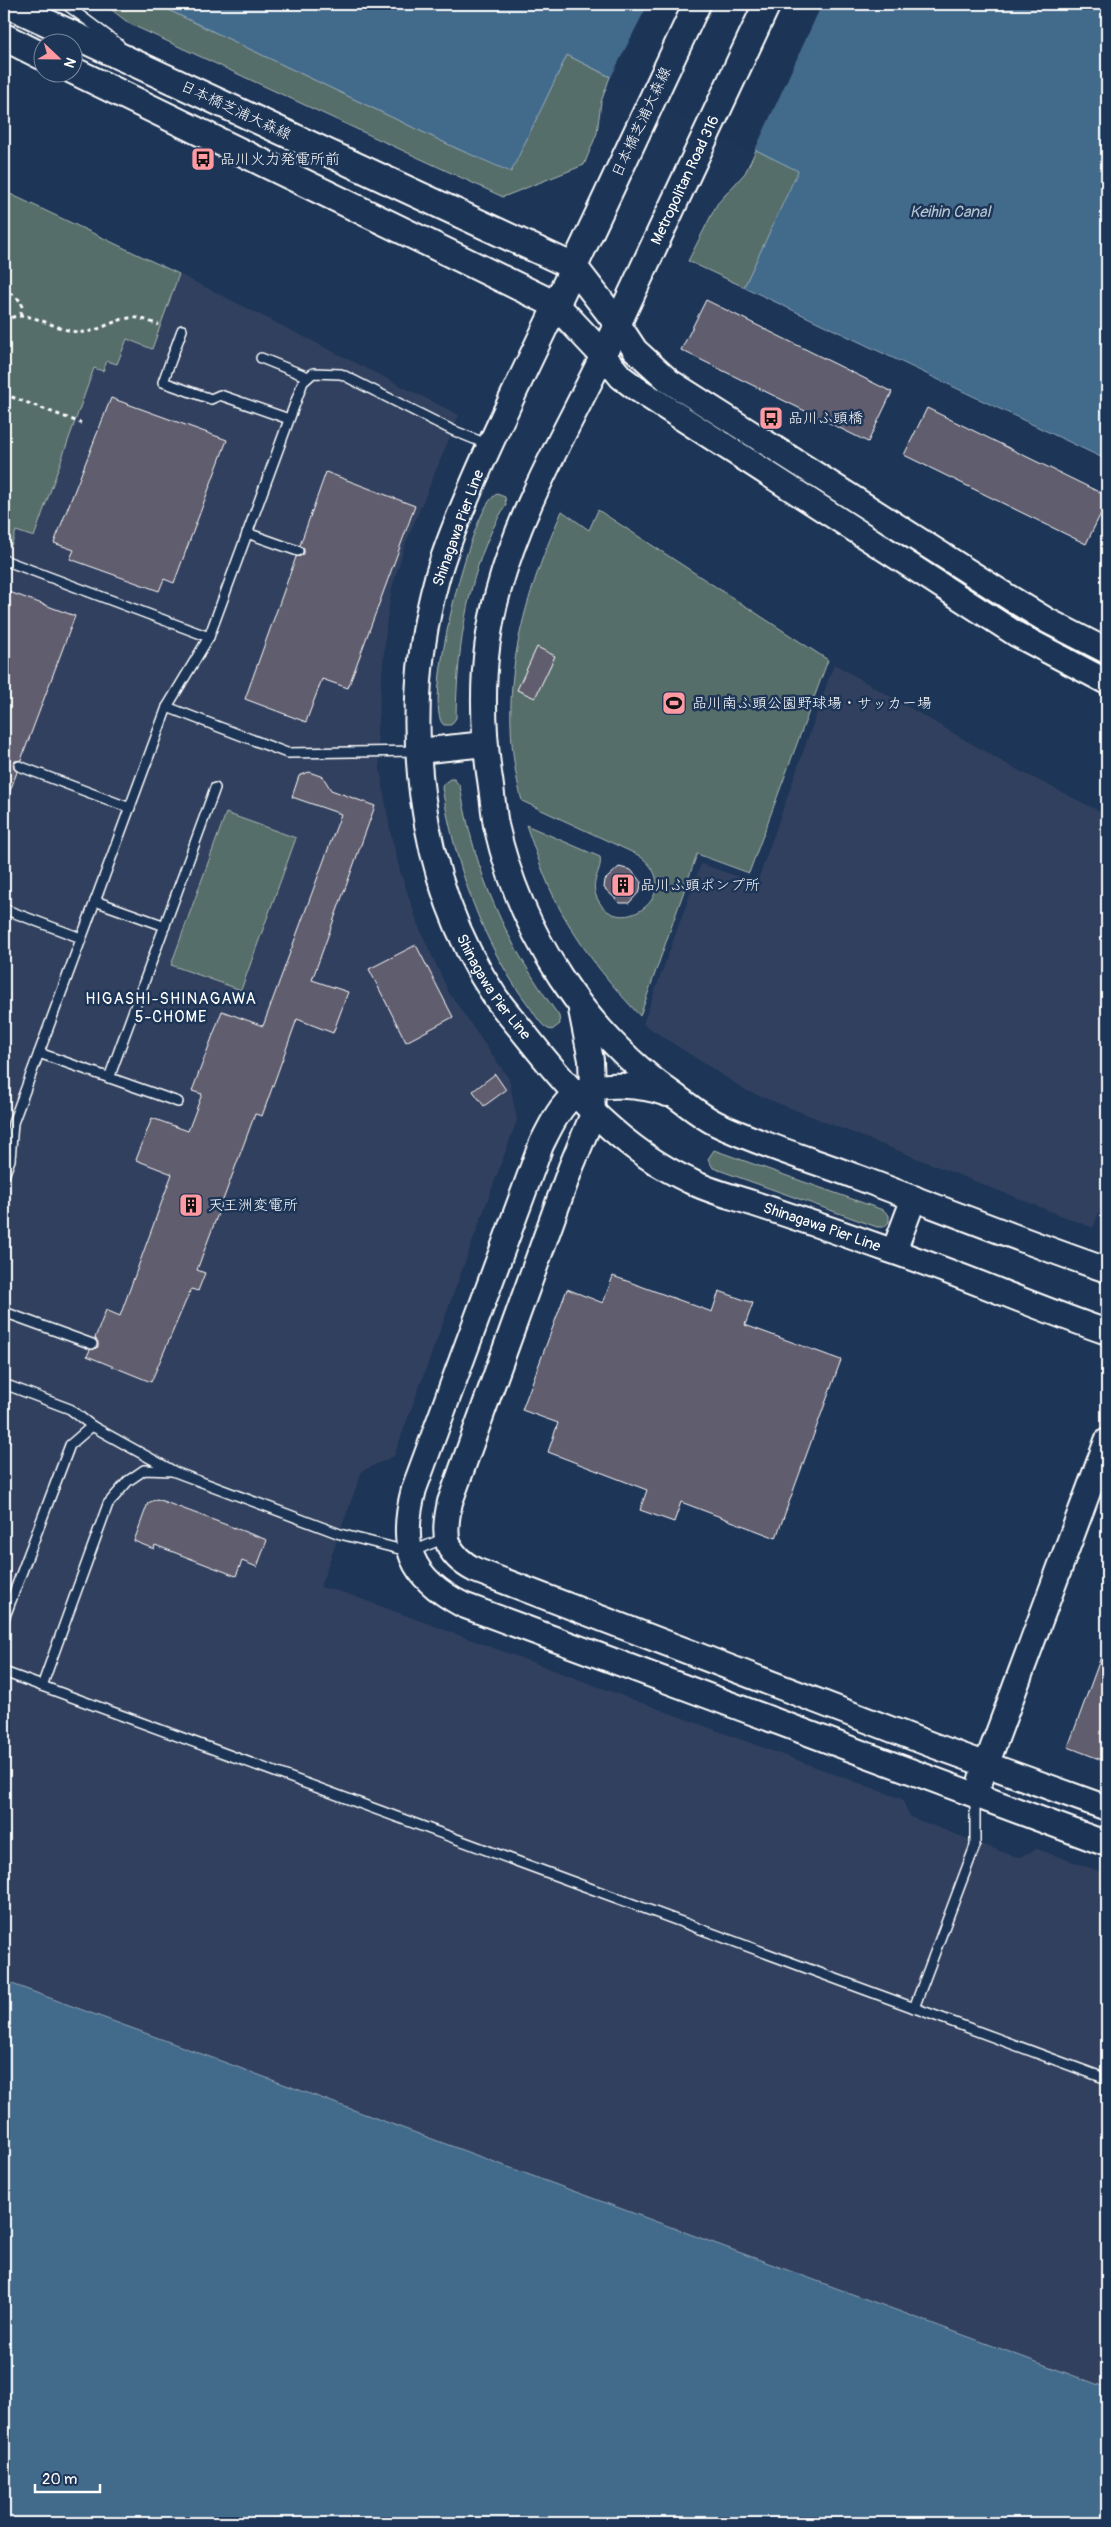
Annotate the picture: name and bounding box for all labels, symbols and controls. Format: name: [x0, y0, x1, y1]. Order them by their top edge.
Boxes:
north arrow: [32, 32, 82, 82]
text: N: [60, 55, 79, 70]
street label: 日本橋芝浦大森線: [607, 64, 675, 181]
street label: 日本橋芝浦大森線: [177, 76, 294, 144]
street label: Metropolitan Road 316: [647, 112, 724, 248]
bus stop icon: 品川火力発電所前: [190, 146, 216, 172]
place label: 品川火力発電所前: [220, 150, 340, 169]
water label: Keihin Canal: [910, 202, 992, 222]
bus stop icon: 品川ふ頭橋: [758, 405, 784, 431]
place label: 品川ふ頭橋: [788, 409, 863, 428]
street label: Shinagawa Pier Line: [429, 467, 489, 589]
sports icon: 品川南ふ頭公園野球場・サッカー場: [661, 690, 687, 716]
place label: 品川南ふ頭公園野球場・サッカー場: [692, 694, 932, 713]
building icon: 品川ふ頭ポンプ所: [610, 872, 636, 898]
place label: 品川ふ頭ポンプ所: [640, 876, 760, 895]
street label: Shinagawa Pier Line: [452, 931, 535, 1044]
district label: HIGASHI-SHINAGAWA 5-CHOME: [85, 989, 257, 1027]
building icon: 天王洲変電所: [178, 1192, 204, 1218]
place label: 天王洲変電所: [208, 1196, 298, 1215]
street label: Shinagawa Pier Line: [761, 1198, 884, 1256]
scale bar: [35, 2462, 100, 2494]
text: 20 m: [42, 2470, 77, 2489]

